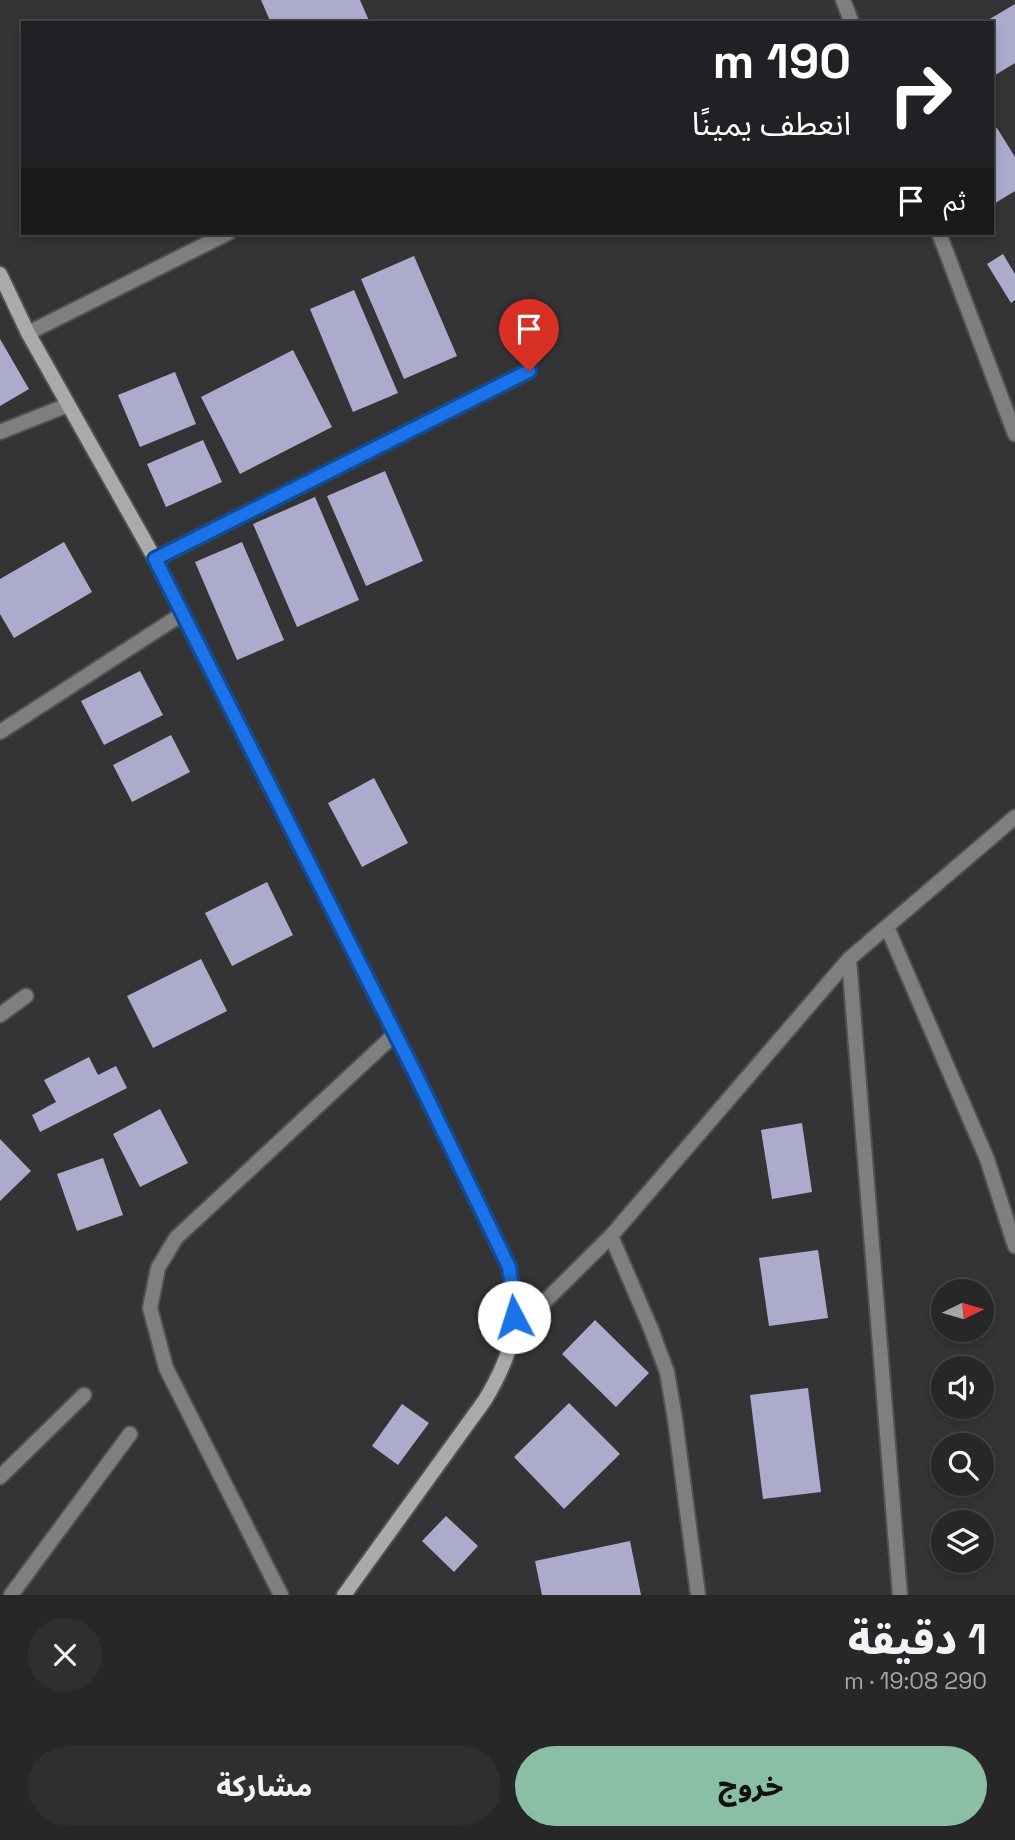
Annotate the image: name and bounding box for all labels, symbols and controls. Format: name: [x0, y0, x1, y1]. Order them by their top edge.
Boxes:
text: 190 m: [713, 30, 851, 92]
icon: right: [875, 49, 966, 140]
text: انعطف يمينًا: [692, 104, 851, 144]
icon: arrive: [892, 182, 930, 220]
text: ثم: [944, 184, 966, 218]
pin: [499, 299, 559, 371]
icon: arrive: [510, 310, 548, 348]
north arrow: [931, 1279, 994, 1342]
map controls: [931, 1279, 994, 1573]
position arrow: [477, 1280, 551, 1354]
button: sound: [931, 1356, 994, 1419]
button: search: [931, 1433, 994, 1496]
button: layers: [931, 1510, 994, 1573]
text: 1 دقيقة: [848, 1613, 987, 1666]
button: close: [28, 1618, 102, 1692]
text: 290 m · 19:08: [844, 1666, 987, 1696]
button: مشاركة: [28, 1746, 501, 1826]
button: خروج: [515, 1746, 987, 1826]

